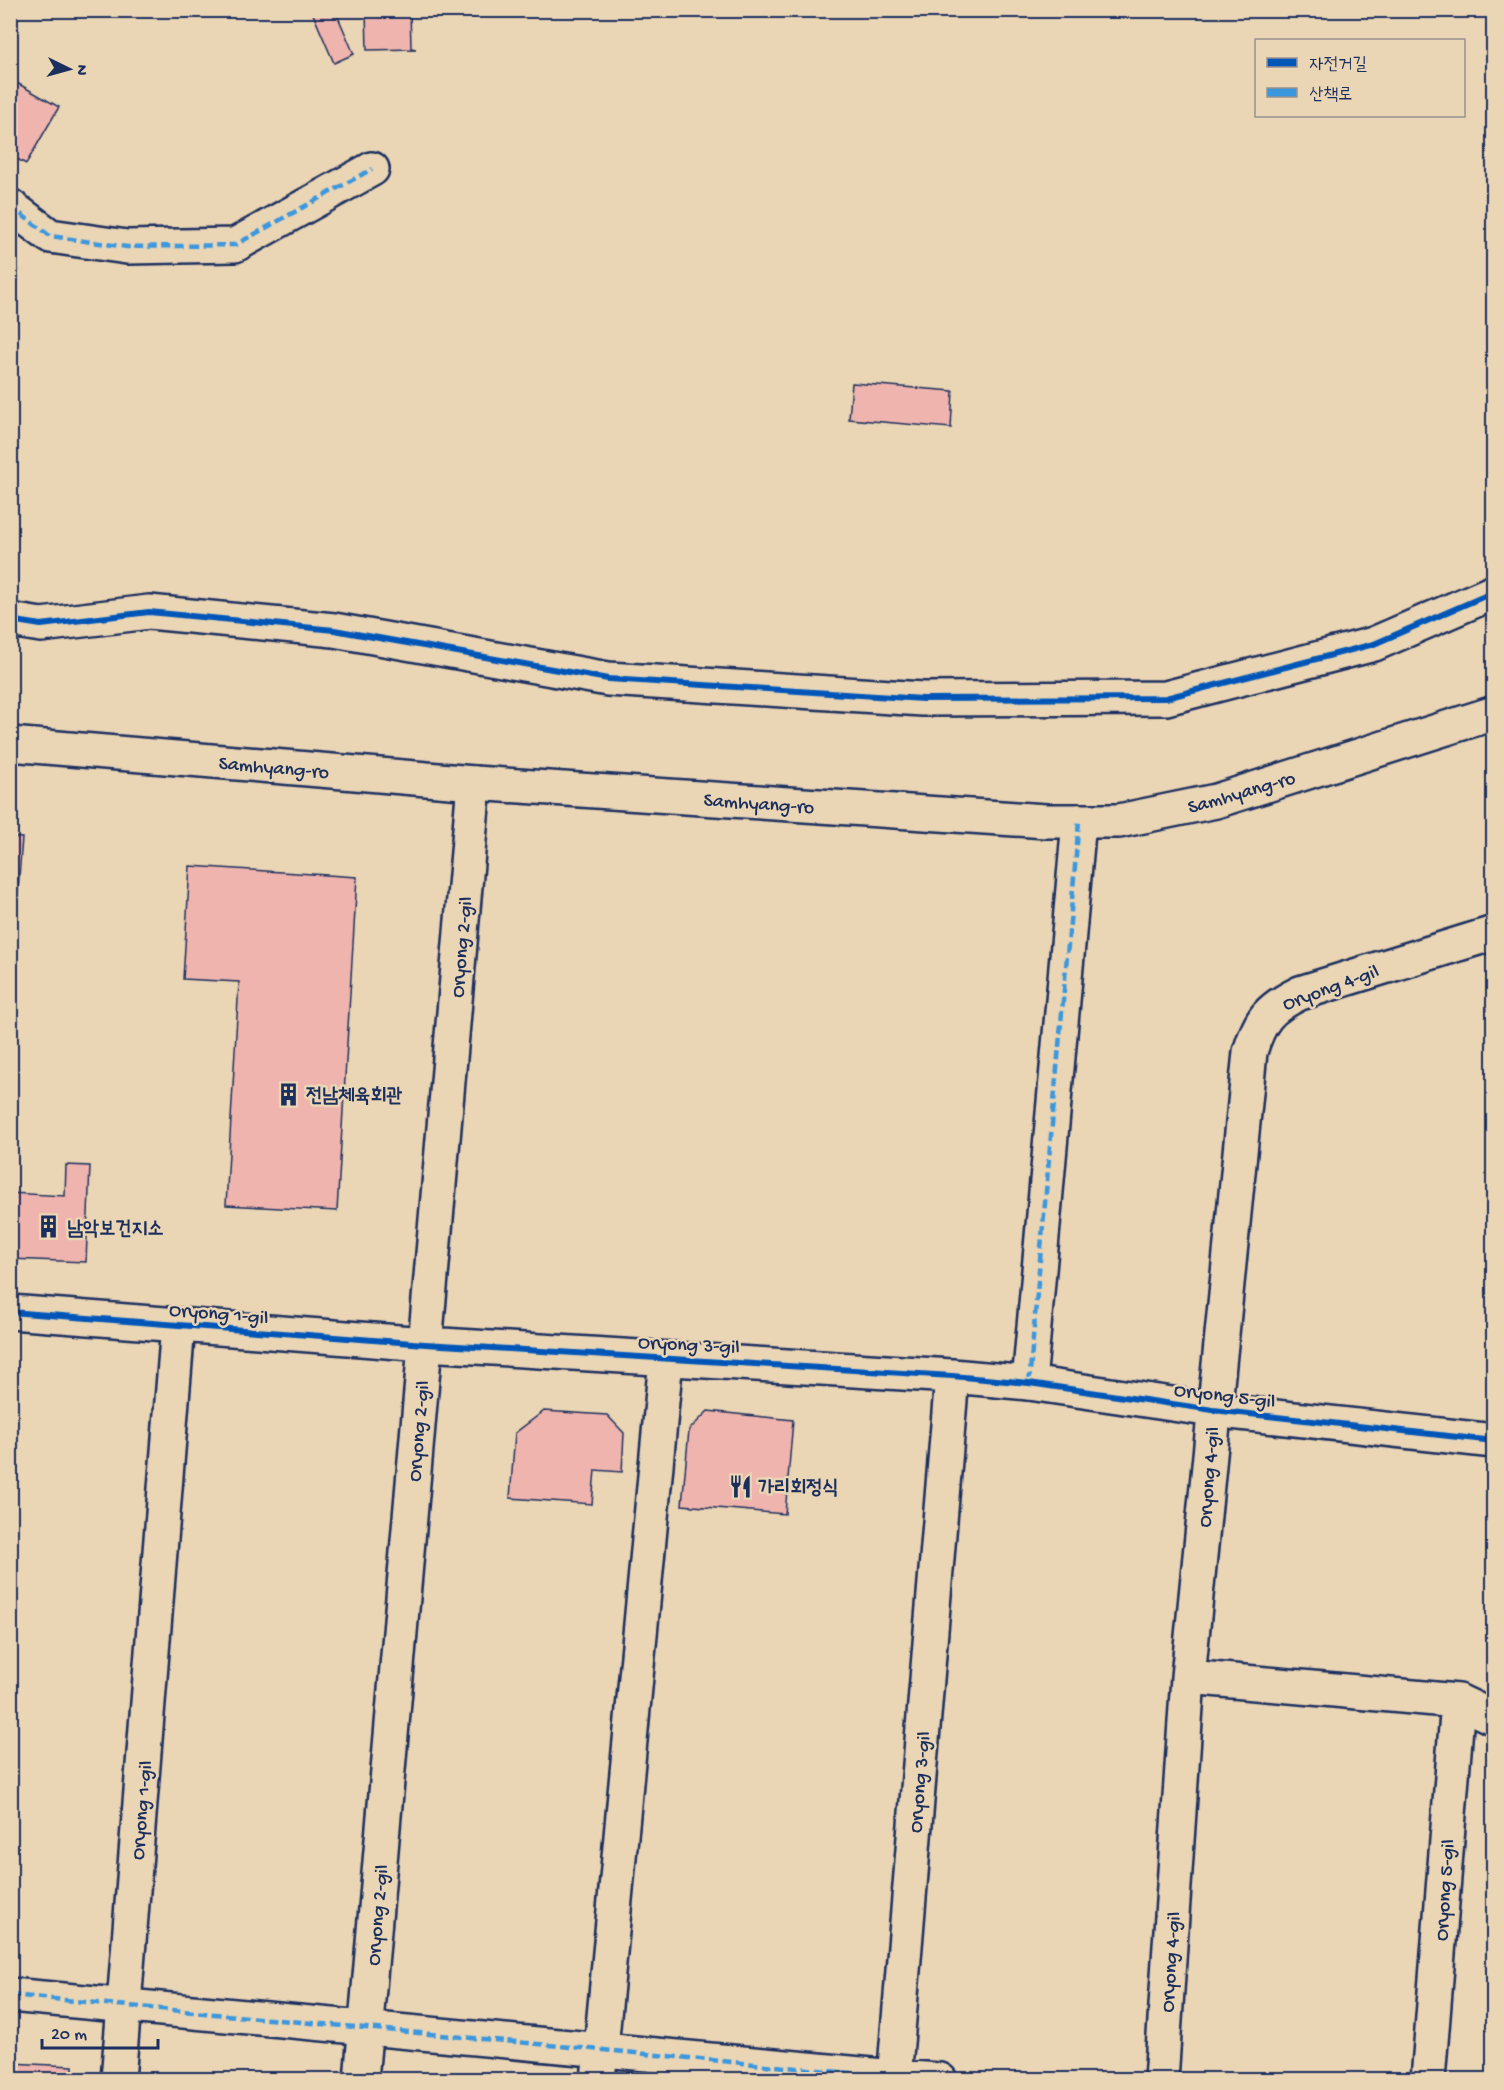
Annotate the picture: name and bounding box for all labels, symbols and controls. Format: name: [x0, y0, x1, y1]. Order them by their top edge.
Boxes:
north arrow: [39, 39, 99, 99]
legend: [1255, 39, 1465, 117]
text: 자전거길: [1309, 55, 1367, 76]
text: N: [70, 64, 90, 77]
text: 산책로: [1309, 85, 1352, 106]
street label: Samhyang-ro: [217, 753, 330, 786]
street label: Samhyang-ro: [1185, 768, 1298, 821]
street label: Samhyang-ro: [703, 790, 815, 821]
street label: Oryong 2-gil: [448, 896, 479, 999]
street label: Oryong 4-gil: [1280, 961, 1383, 1017]
building icon: 전남체육회관: [275, 1081, 301, 1107]
place label: 전남체육회관: [306, 1085, 403, 1109]
building icon: 남악보건지소: [36, 1214, 62, 1240]
place label: 남악보건지소: [67, 1219, 164, 1242]
street label: Oryong 1-gil: [168, 1300, 269, 1331]
street label: Oryong 3-gil: [637, 1332, 740, 1361]
street label: Oryong 2-gil: [405, 1380, 436, 1483]
street label: Oryong 5-gil: [1173, 1380, 1277, 1415]
street label: Oryong 4-gil: [1195, 1426, 1226, 1529]
restaurant icon: 가리회정식: [727, 1473, 753, 1499]
place label: 가리회정식: [758, 1477, 838, 1501]
street label: Oryong 3-gil: [906, 1731, 937, 1834]
street label: Oryong 1-gil: [128, 1760, 159, 1861]
street label: Oryong 5-gil: [1431, 1839, 1462, 1942]
street label: Oryong 2-gil: [364, 1864, 395, 1967]
street label: Oryong 4-gil: [1158, 1911, 1187, 2013]
scale bar: [42, 2012, 158, 2050]
text: 20 m: [51, 2025, 87, 2046]

